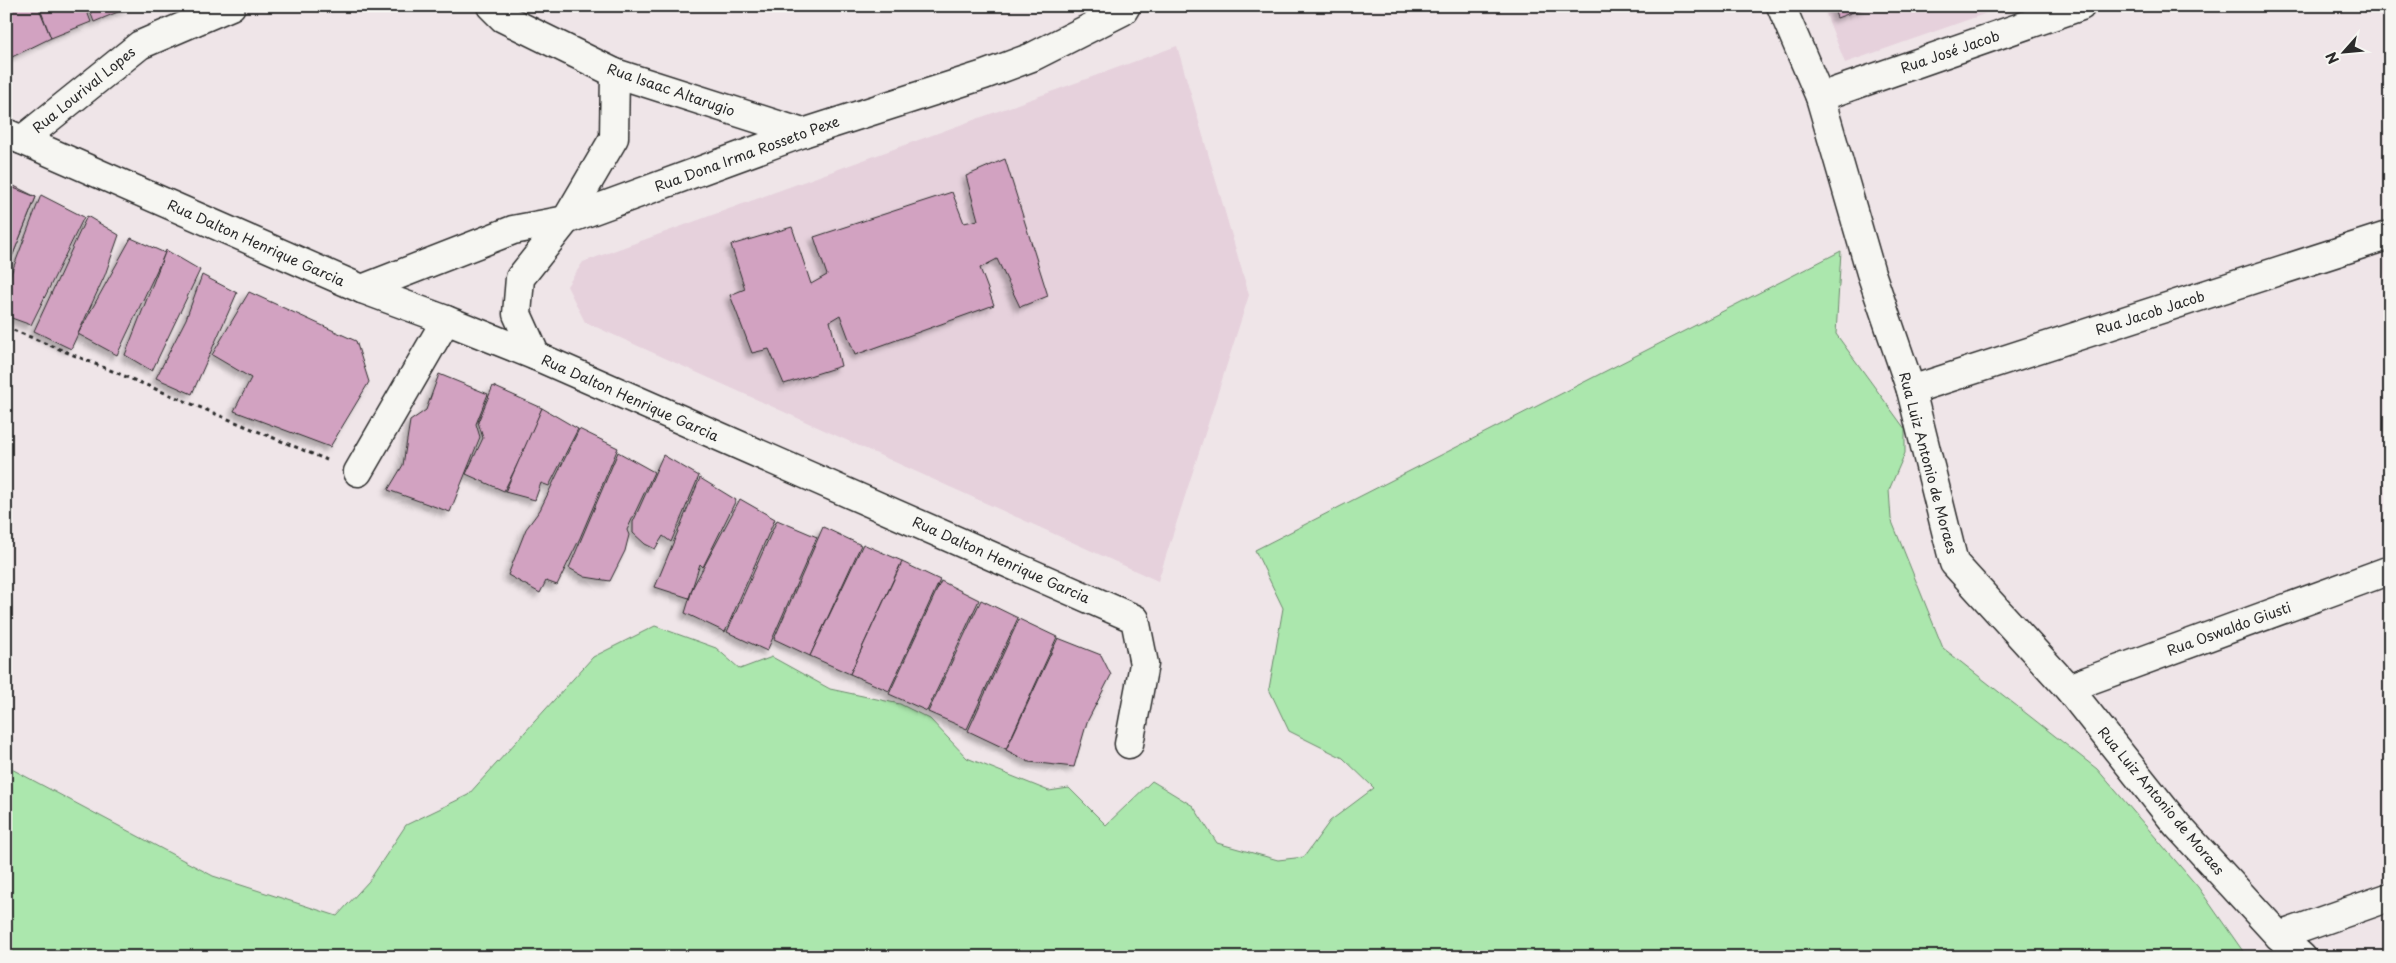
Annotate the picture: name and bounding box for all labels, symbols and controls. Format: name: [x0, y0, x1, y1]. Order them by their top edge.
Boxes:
street label: Rua José Jacob: [1897, 25, 2002, 78]
north arrow: [2318, 28, 2368, 78]
street label: Rua Lourival Lopes: [28, 41, 140, 138]
text: N: [2320, 48, 2344, 68]
street label: Rua Isaac Altarugio: [604, 58, 738, 121]
street label: Rua Dona Irma Rosseto Pexe: [651, 110, 843, 197]
street label: Rua Dalton Henrique Garcia: [164, 194, 349, 291]
street label: Rua Jacob Jacob: [2092, 285, 2207, 340]
street label: Rua Dalton Henrique Garcia: [538, 349, 723, 446]
street label: Rua Luiz Antonio de Moraes: [1894, 370, 1963, 556]
street label: Rua Dalton Henrique Garcia: [909, 511, 1094, 608]
street label: Rua Oswaldo Giusti: [2164, 596, 2294, 661]
street label: Rua Luiz Antonio de Moraes: [2093, 722, 2230, 879]

